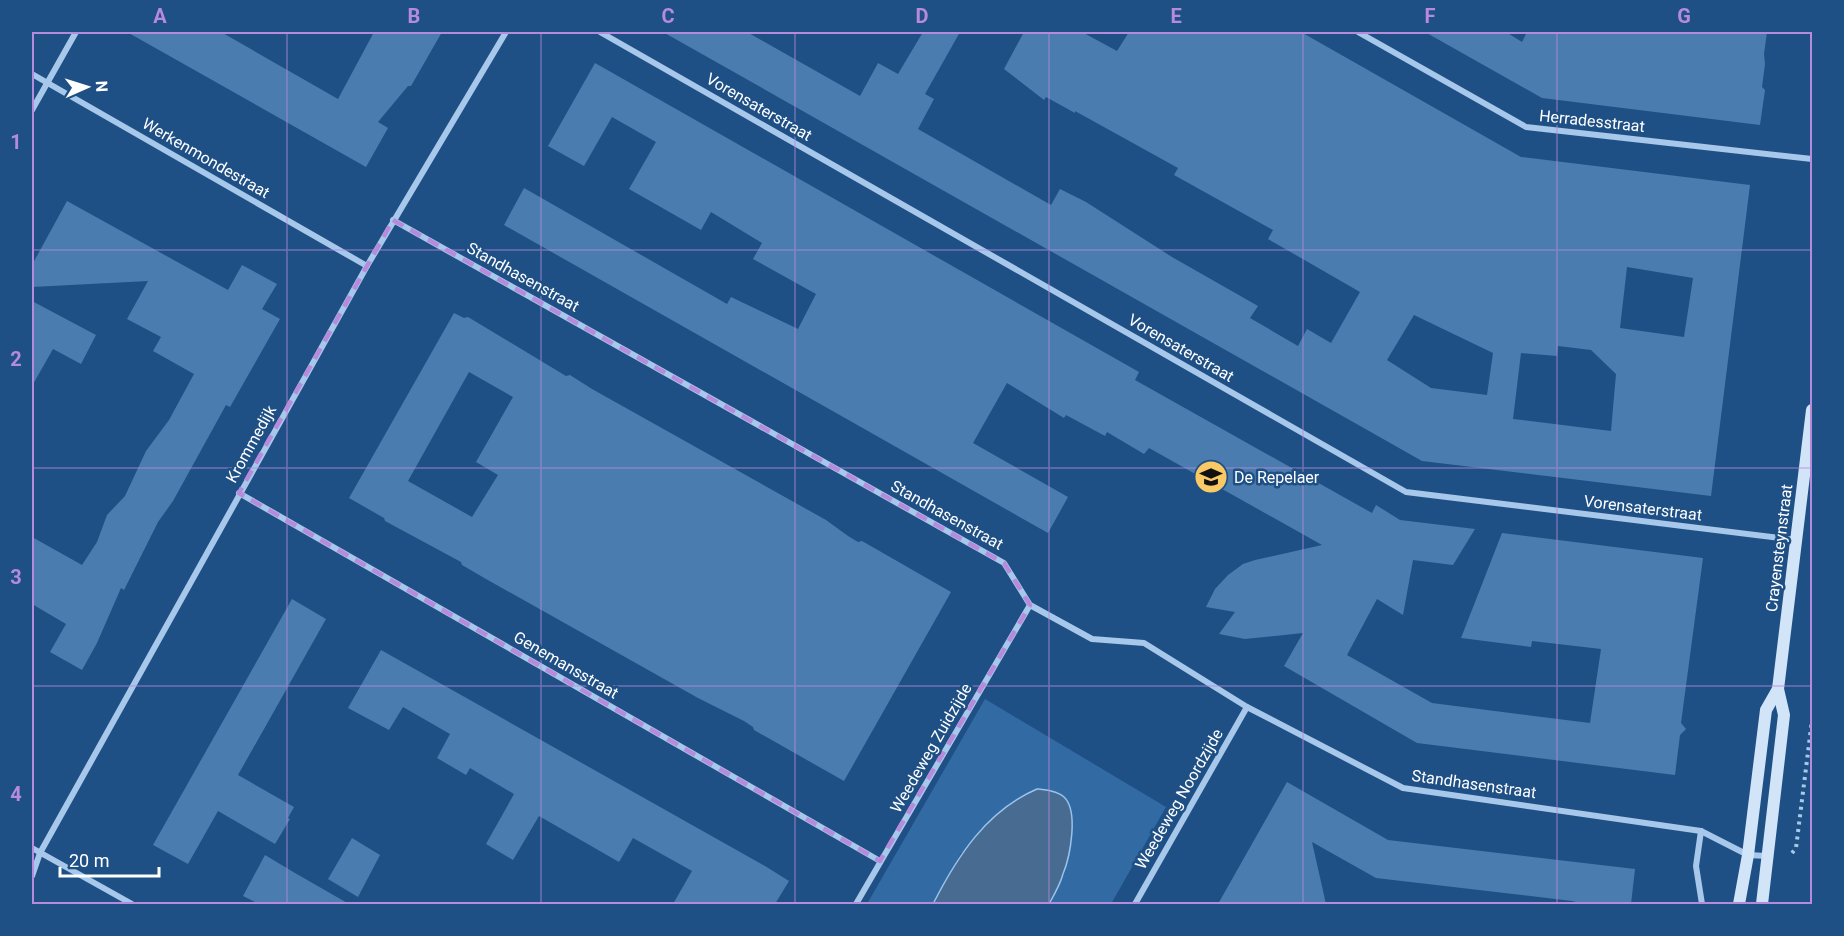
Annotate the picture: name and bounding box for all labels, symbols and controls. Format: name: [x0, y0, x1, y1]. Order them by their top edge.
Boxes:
text: A: [153, 4, 167, 28]
text: B: [408, 4, 420, 28]
text: C: [661, 4, 675, 28]
text: D: [916, 4, 929, 28]
text: E: [1170, 4, 1182, 28]
text: F: [1425, 4, 1436, 28]
text: G: [1677, 4, 1691, 28]
north arrow: [57, 57, 117, 117]
street label: Vorensaterstraat: [703, 69, 815, 145]
text: N: [92, 80, 111, 92]
street label: Herradesstraat: [1538, 106, 1646, 136]
street label: Werkenmondestraat: [139, 114, 273, 202]
text: 1: [10, 130, 22, 154]
street label: Standhasenstraat: [463, 238, 583, 316]
street label: Vorensaterstraat: [1125, 310, 1237, 386]
text: 2: [10, 347, 22, 371]
street label: Krommedijk: [222, 401, 281, 486]
school or university icon: De Repelaer: [1193, 459, 1229, 495]
place label: De Repelaer: [1234, 468, 1320, 487]
street label: Standhasenstraat: [887, 476, 1007, 554]
street label: Crayensteynstraat: [1762, 483, 1796, 613]
street label: Vorensaterstraat: [1583, 491, 1703, 525]
text: 3: [10, 565, 22, 589]
street label: Genemansstraat: [510, 627, 622, 703]
street label: Weedeweg Zuidzijde: [886, 680, 976, 816]
street label: Weedeweg Noordzijde: [1131, 725, 1227, 873]
street label: Standhasenstraat: [1410, 766, 1538, 802]
text: 4: [10, 782, 22, 806]
scale bar: [60, 840, 159, 878]
text: 20 m: [69, 850, 109, 871]

